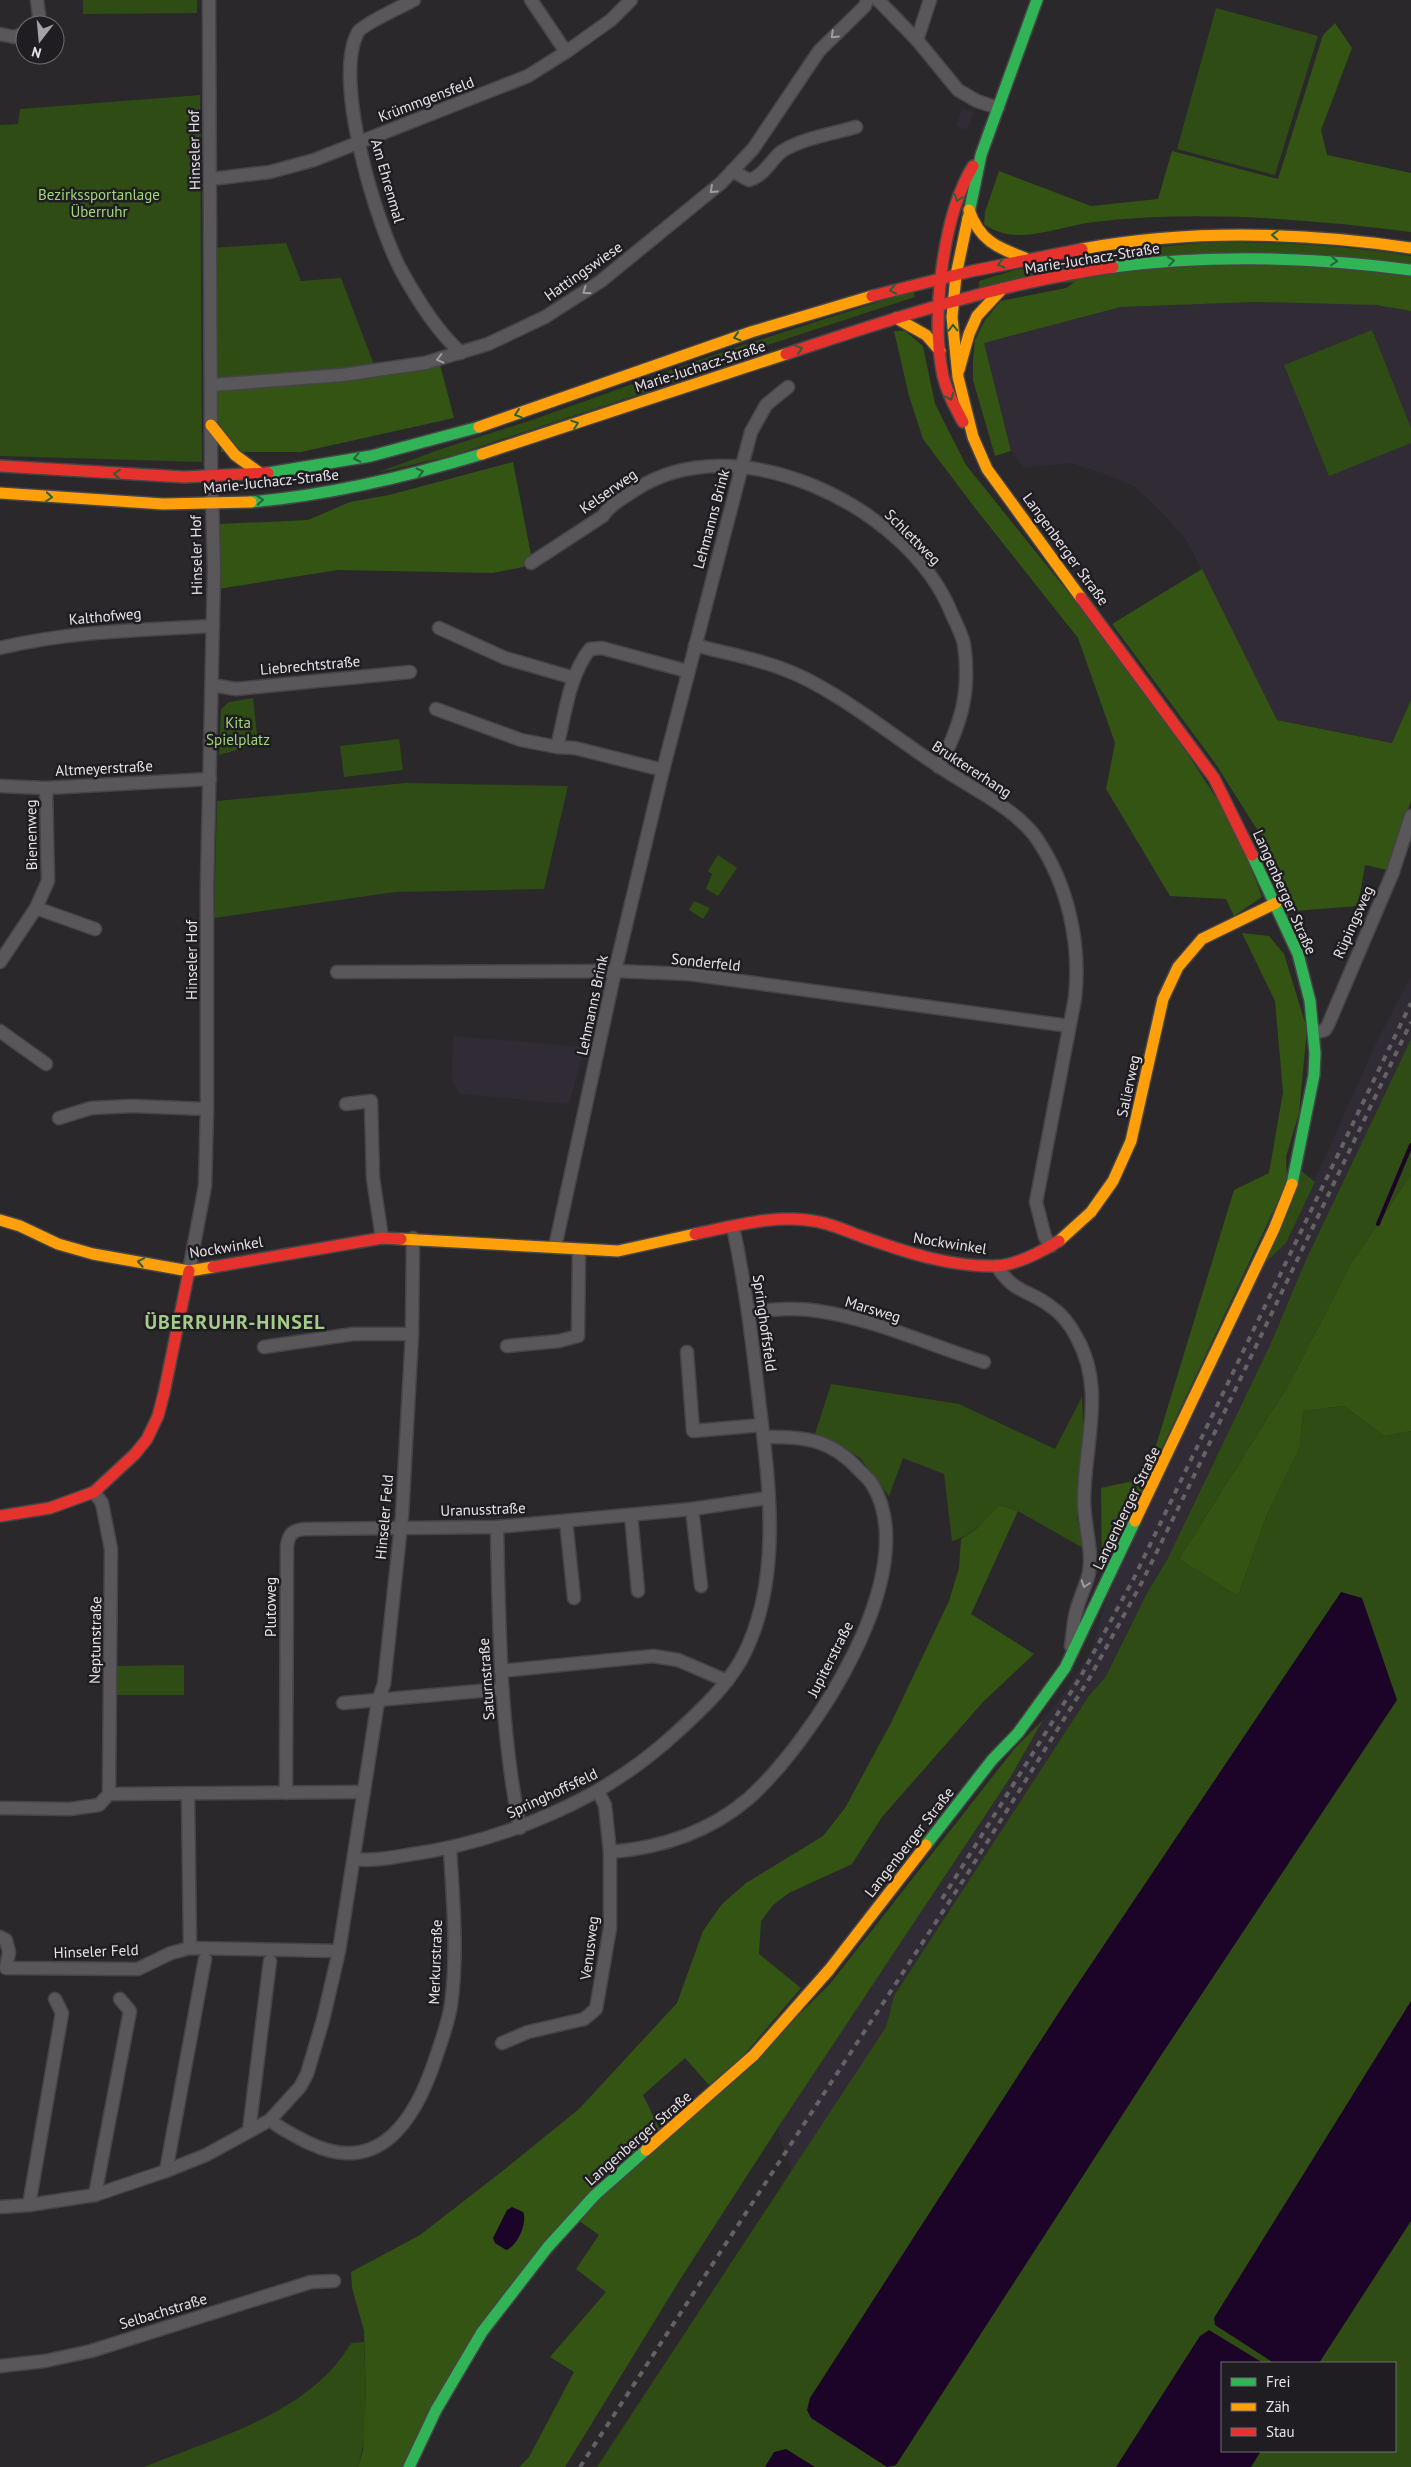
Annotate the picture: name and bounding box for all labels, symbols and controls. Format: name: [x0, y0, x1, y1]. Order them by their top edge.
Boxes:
north arrow: [15, 15, 65, 65]
one-way arrow: [831, 29, 840, 38]
text: N: [30, 43, 43, 62]
street label: Krümmgensfeld: [375, 72, 477, 126]
street label: Hinseler Hof: [184, 109, 204, 190]
street label: Am Ehrenmal: [367, 137, 409, 226]
one-way arrow: [710, 184, 719, 193]
park label: Bezirkssportanlage Überruhr: [38, 185, 160, 221]
one-way arrow: [954, 194, 964, 202]
one-way arrow: [1271, 230, 1279, 241]
street label: Hattingswiese: [540, 237, 626, 305]
street label: Marie-Juchacz-Straße: [1023, 238, 1161, 278]
one-way arrow: [1168, 256, 1176, 267]
one-way arrow: [1330, 256, 1338, 267]
one-way arrow: [996, 258, 1005, 269]
one-way arrow: [888, 284, 897, 295]
one-way arrow: [583, 285, 592, 294]
one-way arrow: [947, 324, 958, 332]
one-way arrow: [734, 331, 742, 341]
street label: Marie-Juchacz-Straße: [632, 336, 768, 396]
one-way arrow: [794, 345, 803, 355]
one-way arrow: [435, 353, 444, 364]
one-way arrow: [945, 392, 955, 400]
one-way arrow: [514, 408, 523, 418]
one-way arrow: [571, 420, 579, 430]
one-way arrow: [353, 452, 362, 463]
street label: Marie-Juchacz-Straße: [202, 464, 340, 498]
street label: Kelserweg: [576, 464, 640, 518]
street label: Lehmanns Brink: [689, 466, 734, 571]
one-way arrow: [112, 468, 120, 479]
one-way arrow: [416, 468, 424, 478]
street label: Langenberger Straße: [1019, 489, 1113, 609]
one-way arrow: [45, 491, 53, 502]
one-way arrow: [257, 495, 265, 506]
street label: Schlettweg: [881, 505, 945, 569]
street label: Hinseler Hof: [186, 514, 206, 595]
street label: Kalthofweg: [68, 603, 142, 629]
street label: Liebrechtstraße: [259, 651, 361, 679]
park label: Kita Spielplatz: [206, 713, 270, 749]
street label: Bruktererhang: [928, 736, 1016, 802]
street label: Altmeyerstraße: [55, 756, 153, 780]
street label: Bienenweg: [21, 799, 41, 871]
street label: Langenberger Straße: [1249, 827, 1321, 957]
street label: Rüpingsweg: [1328, 883, 1378, 961]
street label: Hinseler Hof: [182, 919, 201, 1000]
street label: Sonderfeld: [670, 949, 742, 975]
street label: Lehmanns Brink: [572, 952, 612, 1057]
street label: Salierweg: [1112, 1053, 1144, 1119]
street label: Nockwinkel: [912, 1228, 989, 1258]
street label: Nockwinkel: [188, 1232, 265, 1262]
one-way arrow: [136, 1258, 145, 1268]
street label: Springhoffsfeld: [749, 1273, 781, 1373]
street label: Marsweg: [843, 1292, 903, 1326]
district label: ÜBERRUHR-HINSEL: [144, 1309, 326, 1335]
street label: Langenberger Straße: [1088, 1443, 1164, 1573]
street label: Hinseler Feld: [371, 1474, 397, 1560]
street label: Uranusstraße: [440, 1498, 526, 1520]
street label: Plutoweg: [261, 1577, 280, 1637]
one-way arrow: [1081, 1580, 1091, 1588]
street label: Neptunstraße: [85, 1596, 105, 1684]
street label: Jupiterstraße: [802, 1618, 857, 1701]
street label: Saturnstraße: [474, 1637, 498, 1721]
street label: Springhoffsfeld: [504, 1764, 600, 1822]
street label: Langenberger Straße: [860, 1783, 958, 1901]
street label: Venusweg: [576, 1915, 602, 1982]
street label: Merkurstraße: [424, 1919, 446, 2005]
street label: Hinseler Feld: [53, 1940, 139, 1962]
street label: Langenberger Straße: [581, 2087, 695, 2189]
street label: Selbachstraße: [117, 2289, 209, 2333]
legend: [1221, 2362, 1396, 2452]
text: Frei: [1266, 2372, 1291, 2391]
text: Zäh: [1266, 2397, 1290, 2416]
text: Stau: [1266, 2422, 1295, 2441]

